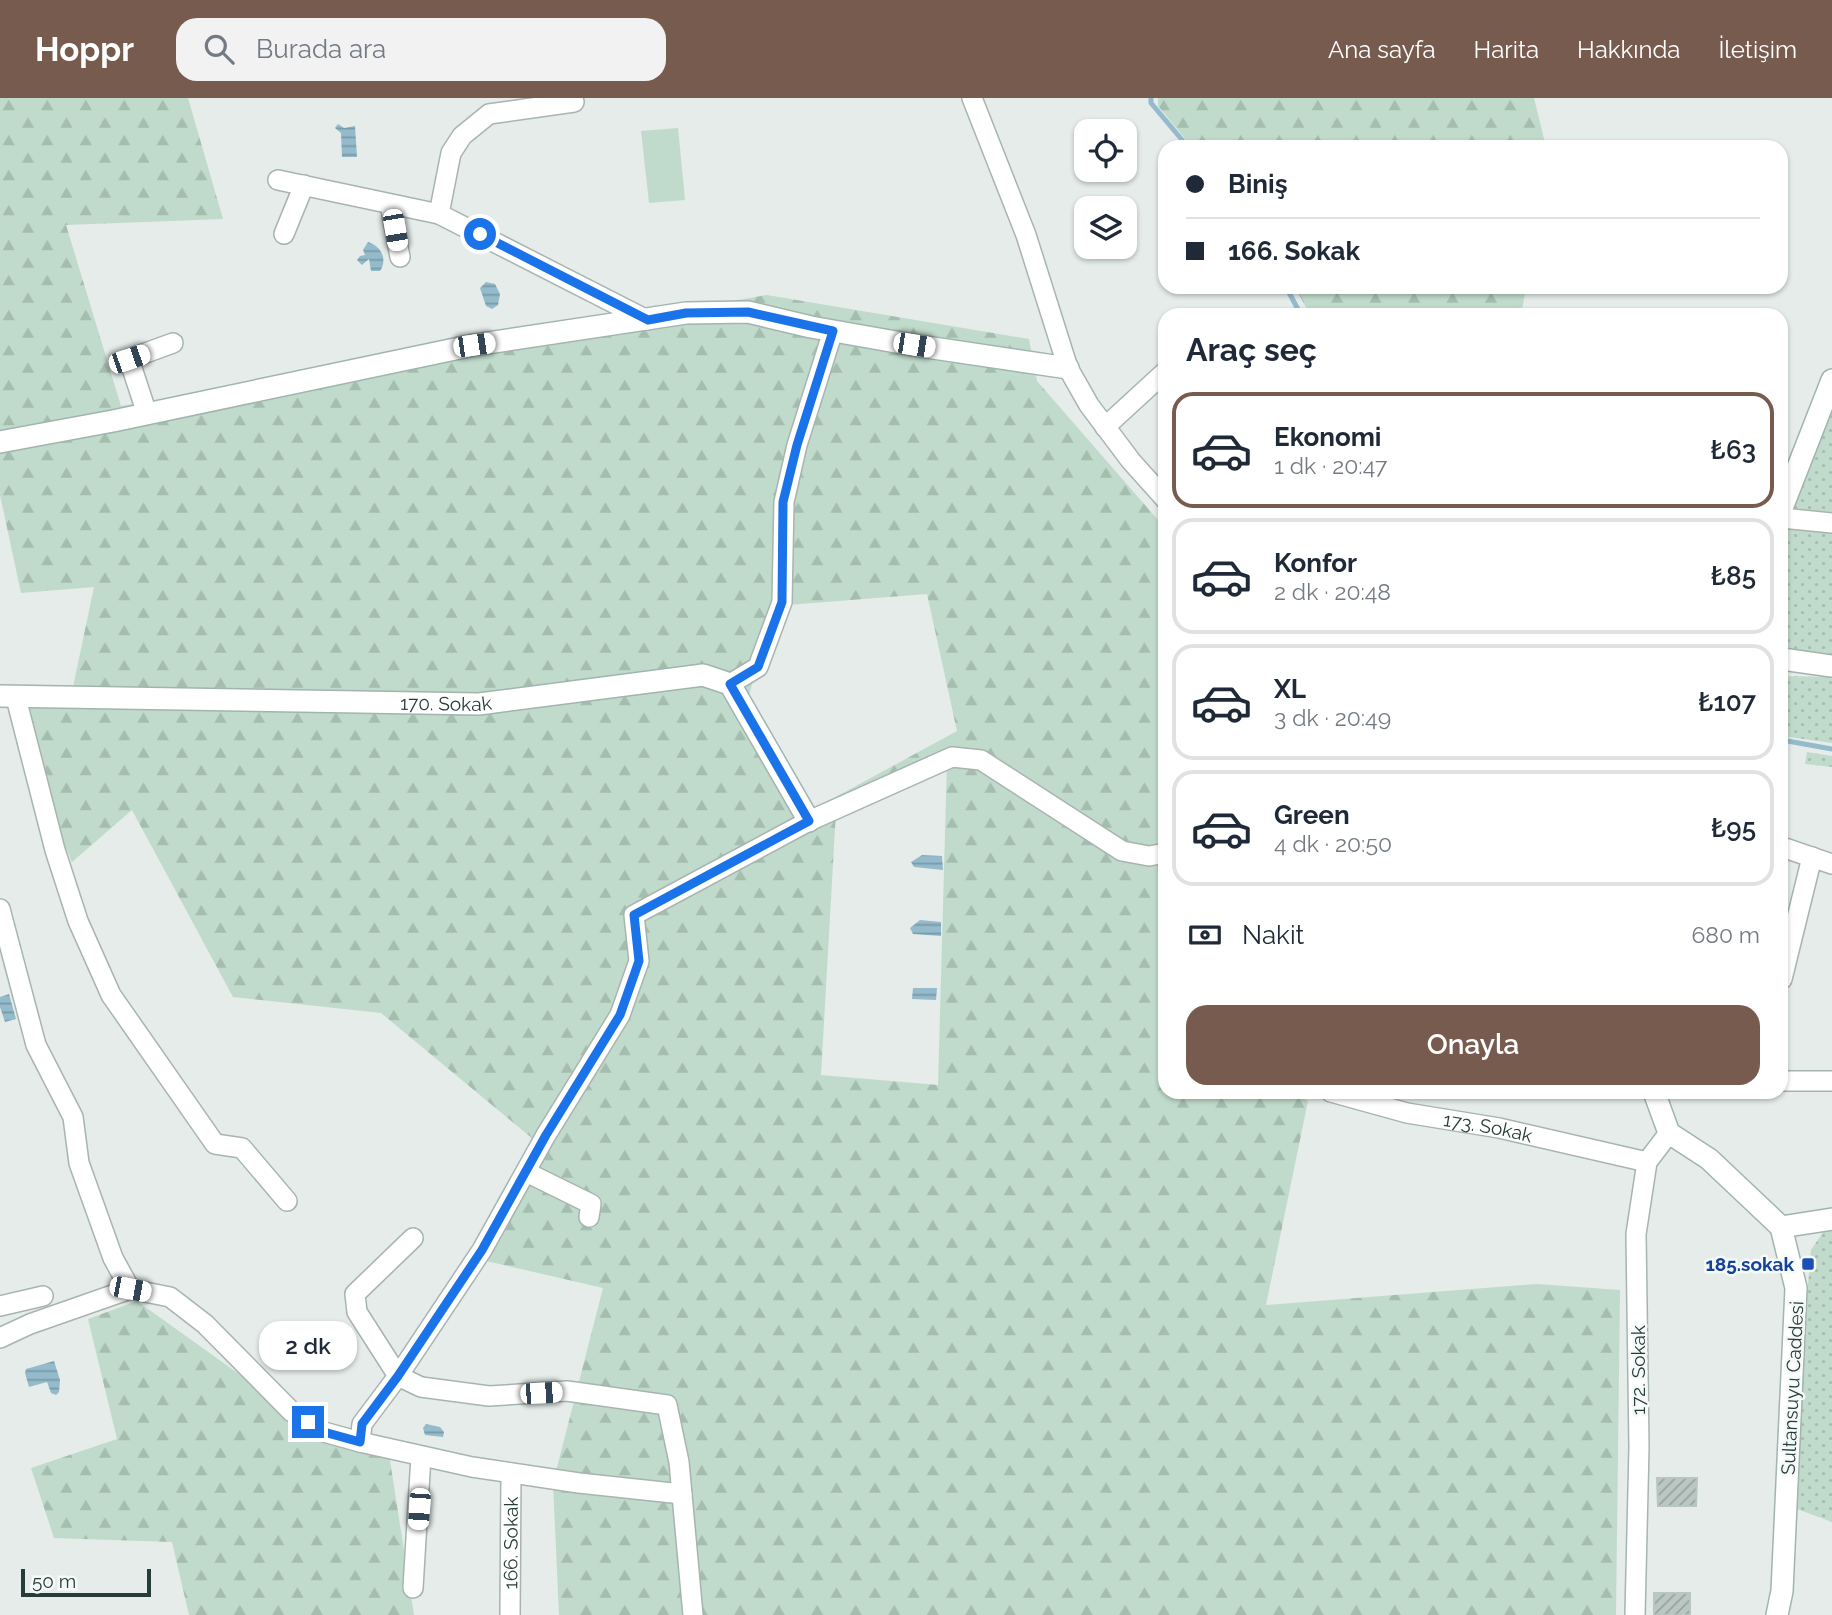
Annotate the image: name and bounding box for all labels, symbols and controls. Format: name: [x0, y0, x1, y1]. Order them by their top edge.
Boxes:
search box: [176, 18, 666, 81]
text: Hoppr: [35, 30, 134, 69]
icon: search: [200, 30, 238, 68]
text: Burada ara: [256, 34, 386, 64]
text: Ana sayfa: [1328, 35, 1436, 64]
text: Harita: [1474, 35, 1539, 64]
text: Hakkında: [1577, 35, 1680, 64]
text: İletişim: [1718, 35, 1797, 64]
map controls: [1074, 119, 1137, 259]
button: locate: [1074, 119, 1137, 182]
text: Biniş: [1228, 169, 1288, 199]
button: layers: [1074, 196, 1137, 259]
car: [382, 207, 409, 253]
route start: [464, 218, 496, 250]
text: 166. Sokak: [1228, 236, 1360, 266]
car: [892, 331, 937, 359]
text: Araç seç: [1186, 331, 1317, 368]
car: [452, 332, 497, 358]
car: [106, 342, 153, 376]
icon: car: [1190, 419, 1253, 482]
text: Ekonomi: [1274, 422, 1382, 452]
text: ₺63: [1711, 435, 1756, 465]
text: 1 dk · 20:47: [1274, 452, 1387, 479]
icon: car: [1190, 545, 1253, 608]
text: Konfor: [1274, 548, 1357, 578]
text: ₺85: [1711, 561, 1756, 591]
text: 2 dk · 20:48: [1274, 578, 1391, 605]
icon: car: [1190, 671, 1253, 734]
text: XL: [1274, 674, 1306, 704]
text: ₺107: [1698, 687, 1756, 717]
street label: 170. Sokak: [400, 691, 493, 715]
text: 3 dk · 20:49: [1274, 704, 1391, 731]
icon: car: [1190, 797, 1253, 860]
text: Green: [1274, 800, 1350, 830]
text: ₺95: [1711, 813, 1756, 843]
text: 4 dk · 20:50: [1274, 830, 1392, 857]
icon: cash: [1186, 916, 1224, 954]
text: Nakit: [1242, 920, 1304, 950]
text: 680 m: [1691, 921, 1760, 948]
button: Onayla: [1186, 1005, 1760, 1085]
street label: 173. Sokak: [1442, 1108, 1535, 1146]
place label: 185.sokak: [1705, 1253, 1794, 1275]
marker: 185.sokak: [1800, 1256, 1816, 1272]
car: [108, 1275, 153, 1303]
street label: Sultansuyu Caddesi: [1776, 1300, 1808, 1476]
callout: 2 dk: [259, 1320, 357, 1370]
street label: 172. Sokak: [1627, 1325, 1649, 1415]
text: 2 dk: [285, 1332, 331, 1359]
car: [520, 1381, 563, 1405]
route end: [292, 1406, 324, 1438]
car: [408, 1487, 431, 1531]
street label: 166. Sokak: [499, 1496, 522, 1590]
scale bar: [21, 1566, 150, 1598]
text: 50 m: [32, 1570, 76, 1592]

